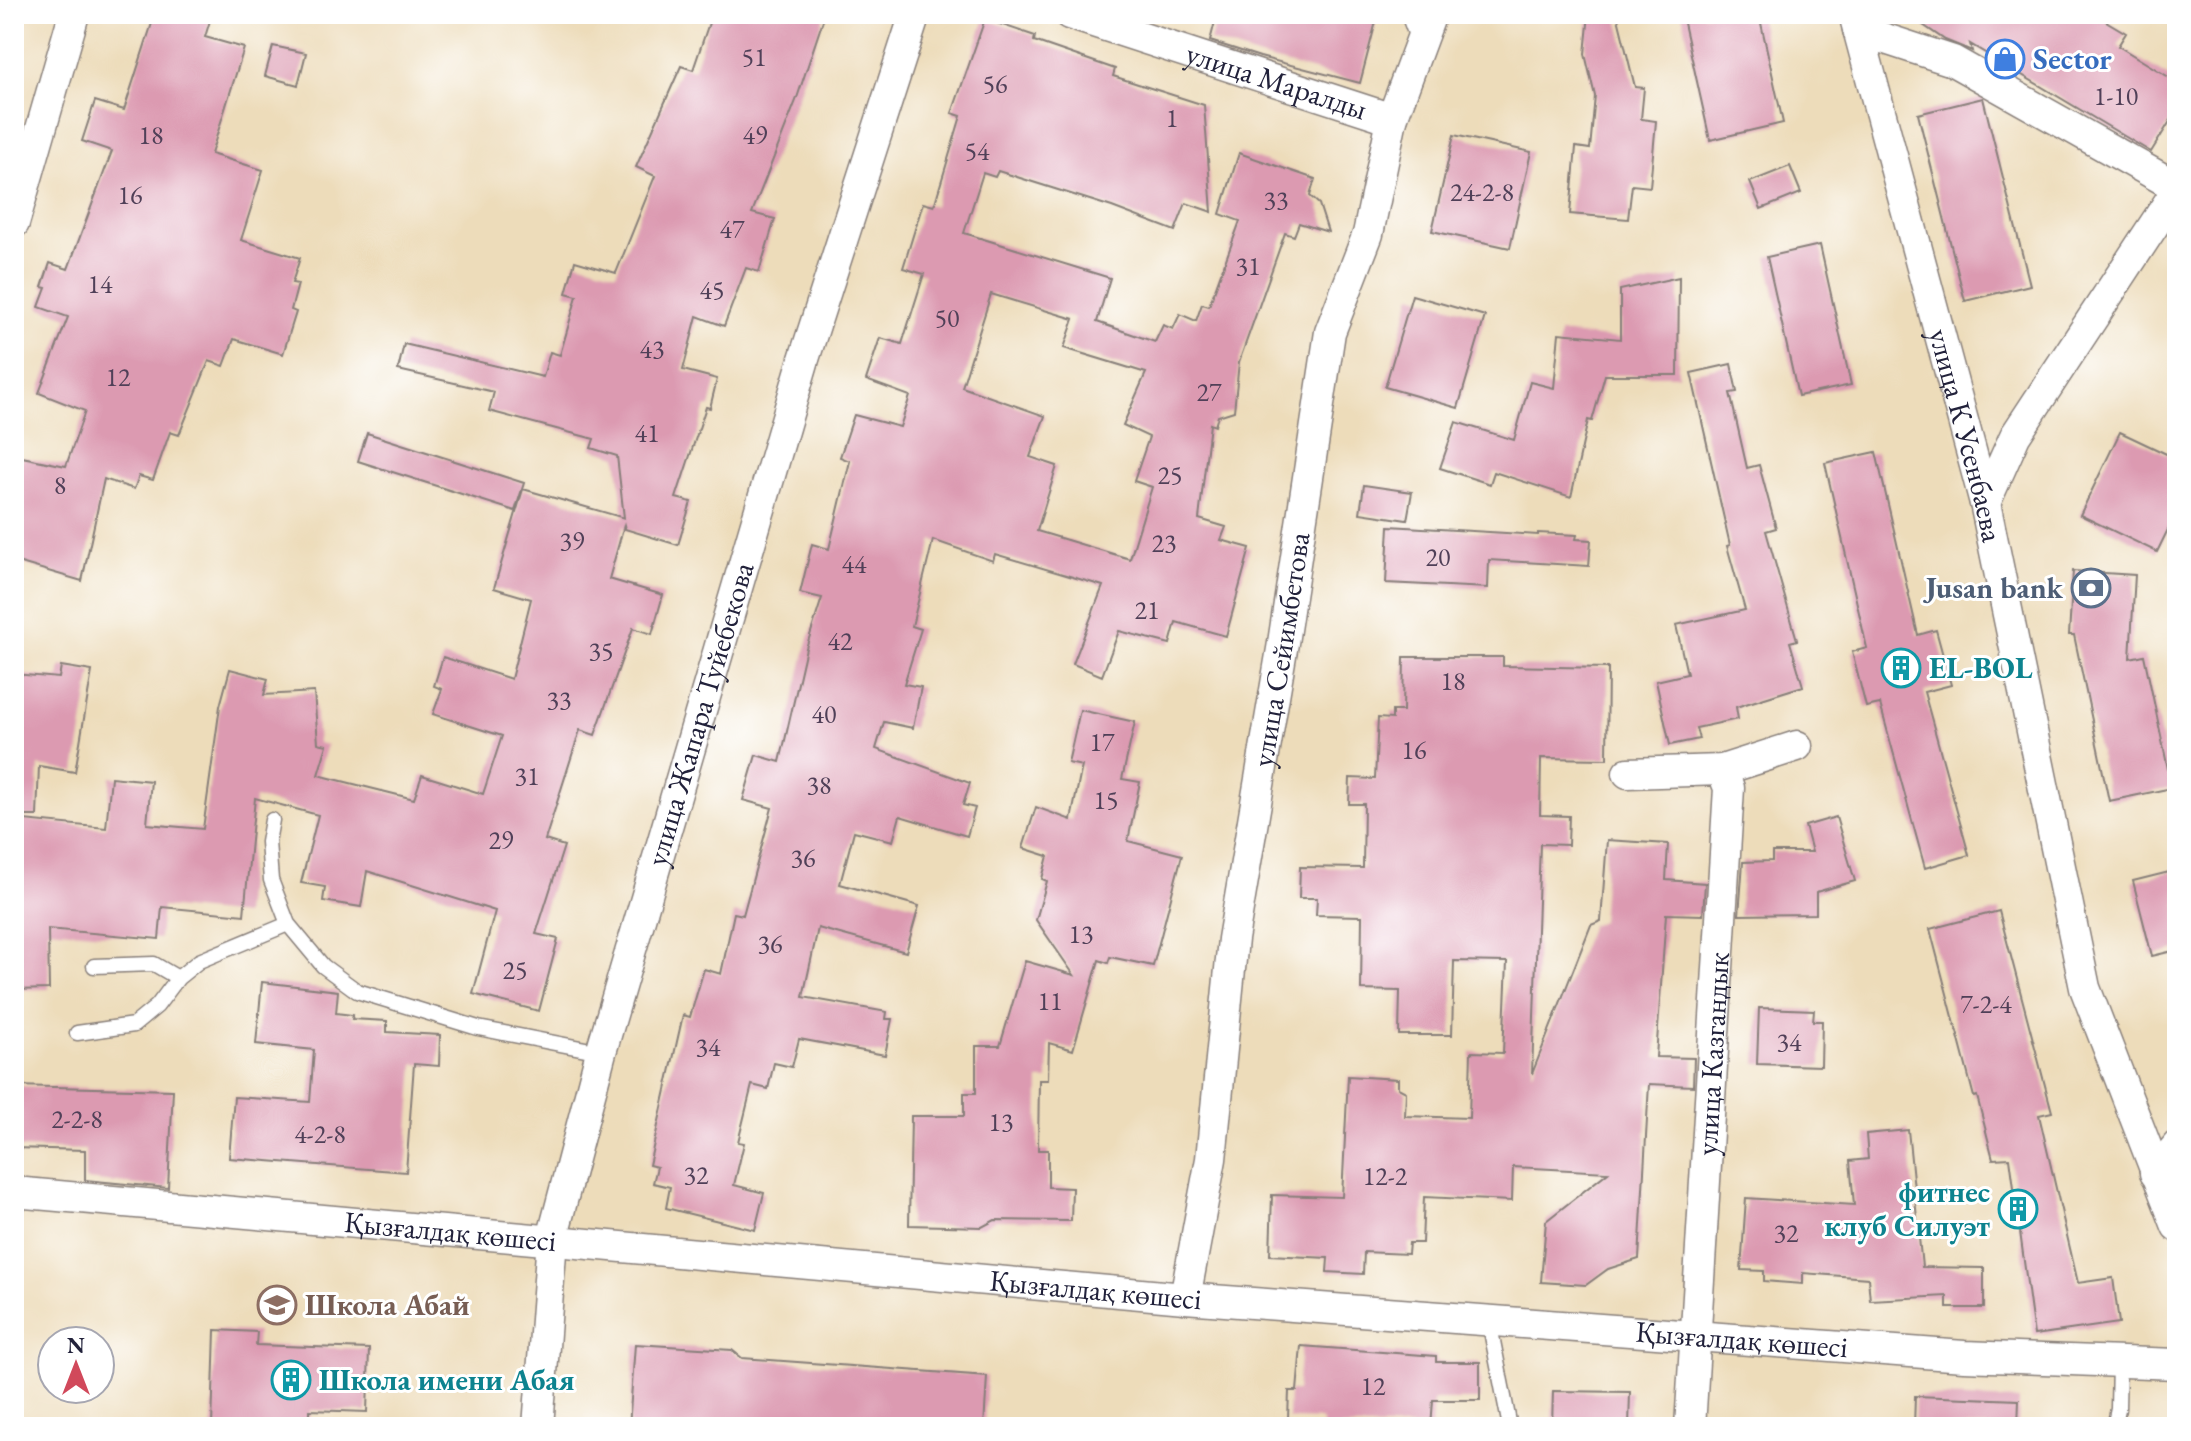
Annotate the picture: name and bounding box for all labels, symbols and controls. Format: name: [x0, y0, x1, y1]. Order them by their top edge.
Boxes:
street label: улица Маралды: [1181, 33, 1372, 129]
shop icon: Sector: [1984, 38, 2026, 80]
place label: Sector: [2033, 39, 2112, 78]
house number: 51: [742, 40, 766, 74]
house number: 56: [983, 67, 1007, 101]
house number: 1-10: [2094, 79, 2138, 113]
house number: 1: [1166, 101, 1178, 135]
house number: 18: [139, 118, 163, 152]
house number: 49: [743, 118, 768, 152]
house number: 54: [965, 134, 990, 168]
house number: 24-2-8: [1450, 175, 1514, 209]
house number: 16: [118, 178, 142, 212]
house number: 33: [1264, 183, 1288, 217]
house number: 47: [720, 212, 745, 246]
house number: 31: [1236, 249, 1260, 283]
house number: 14: [88, 267, 113, 301]
house number: 45: [700, 273, 724, 307]
house number: 50: [935, 301, 959, 335]
street label: улица К Усенбаева: [1920, 324, 2013, 545]
house number: 43: [640, 332, 664, 366]
house number: 12: [106, 360, 131, 394]
house number: 27: [1197, 375, 1222, 409]
house number: 41: [635, 416, 659, 450]
house number: 25: [1158, 458, 1182, 492]
house number: 8: [54, 468, 66, 502]
house number: 39: [560, 524, 585, 558]
house number: 23: [1152, 526, 1176, 560]
street label: улица Сейимбетова: [1242, 529, 1319, 770]
house number: 20: [1426, 540, 1450, 574]
house number: 44: [842, 547, 867, 581]
street label: улица Жапара Туйебекова: [637, 557, 762, 870]
bank icon: Jusan bank: [2070, 567, 2112, 609]
place label: Jusan bank: [1922, 568, 2064, 607]
house number: 21: [1135, 593, 1159, 627]
house number: 42: [828, 624, 853, 658]
house number: 35: [589, 634, 613, 668]
building icon: EL-BOL: [1880, 647, 1922, 689]
place label: EL-BOL: [1929, 648, 2033, 687]
house number: 18: [1441, 664, 1465, 698]
house number: 33: [547, 683, 571, 717]
house number: 40: [812, 697, 836, 731]
house number: 17: [1090, 725, 1115, 759]
house number: 16: [1402, 733, 1426, 767]
house number: 31: [515, 759, 539, 793]
house number: 38: [807, 768, 831, 802]
house number: 15: [1094, 783, 1118, 817]
house number: 29: [489, 823, 514, 857]
house number: 36: [791, 841, 815, 875]
house number: 13: [1069, 917, 1093, 951]
house number: 36: [758, 927, 782, 961]
street label: улица Казгандык: [1687, 951, 1738, 1156]
house number: 25: [503, 953, 527, 987]
house number: 11: [1038, 984, 1062, 1018]
house number: 7-2-4: [1960, 987, 2012, 1021]
house number: 34: [1777, 1025, 1802, 1059]
house number: 34: [696, 1030, 721, 1064]
house number: 2-2-8: [51, 1102, 103, 1136]
house number: 13: [989, 1105, 1013, 1139]
house number: 4-2-8: [294, 1117, 346, 1151]
house number: 32: [684, 1158, 709, 1192]
house number: 12-2: [1363, 1159, 1408, 1193]
place label: фитнес клуб Силуэт: [1824, 1172, 1990, 1245]
building icon: фитнес клуб Силуэт: [1997, 1188, 2039, 1230]
street label: Қызғалдақ көшесі: [342, 1202, 558, 1260]
house number: 32: [1774, 1216, 1799, 1250]
street label: Қызғалдақ көшесі: [988, 1260, 1203, 1318]
school or university icon: Школа Абай: [256, 1284, 298, 1326]
place label: Школа Абай: [305, 1285, 470, 1324]
street label: Қызғалдақ көшесі: [1634, 1312, 1849, 1366]
north arrow: [36, 1325, 116, 1405]
text: N: [67, 1331, 85, 1360]
building icon: Школа имени Абая: [270, 1359, 312, 1401]
place label: Школа имени Абая: [319, 1360, 575, 1399]
house number: 12: [1361, 1369, 1386, 1403]

